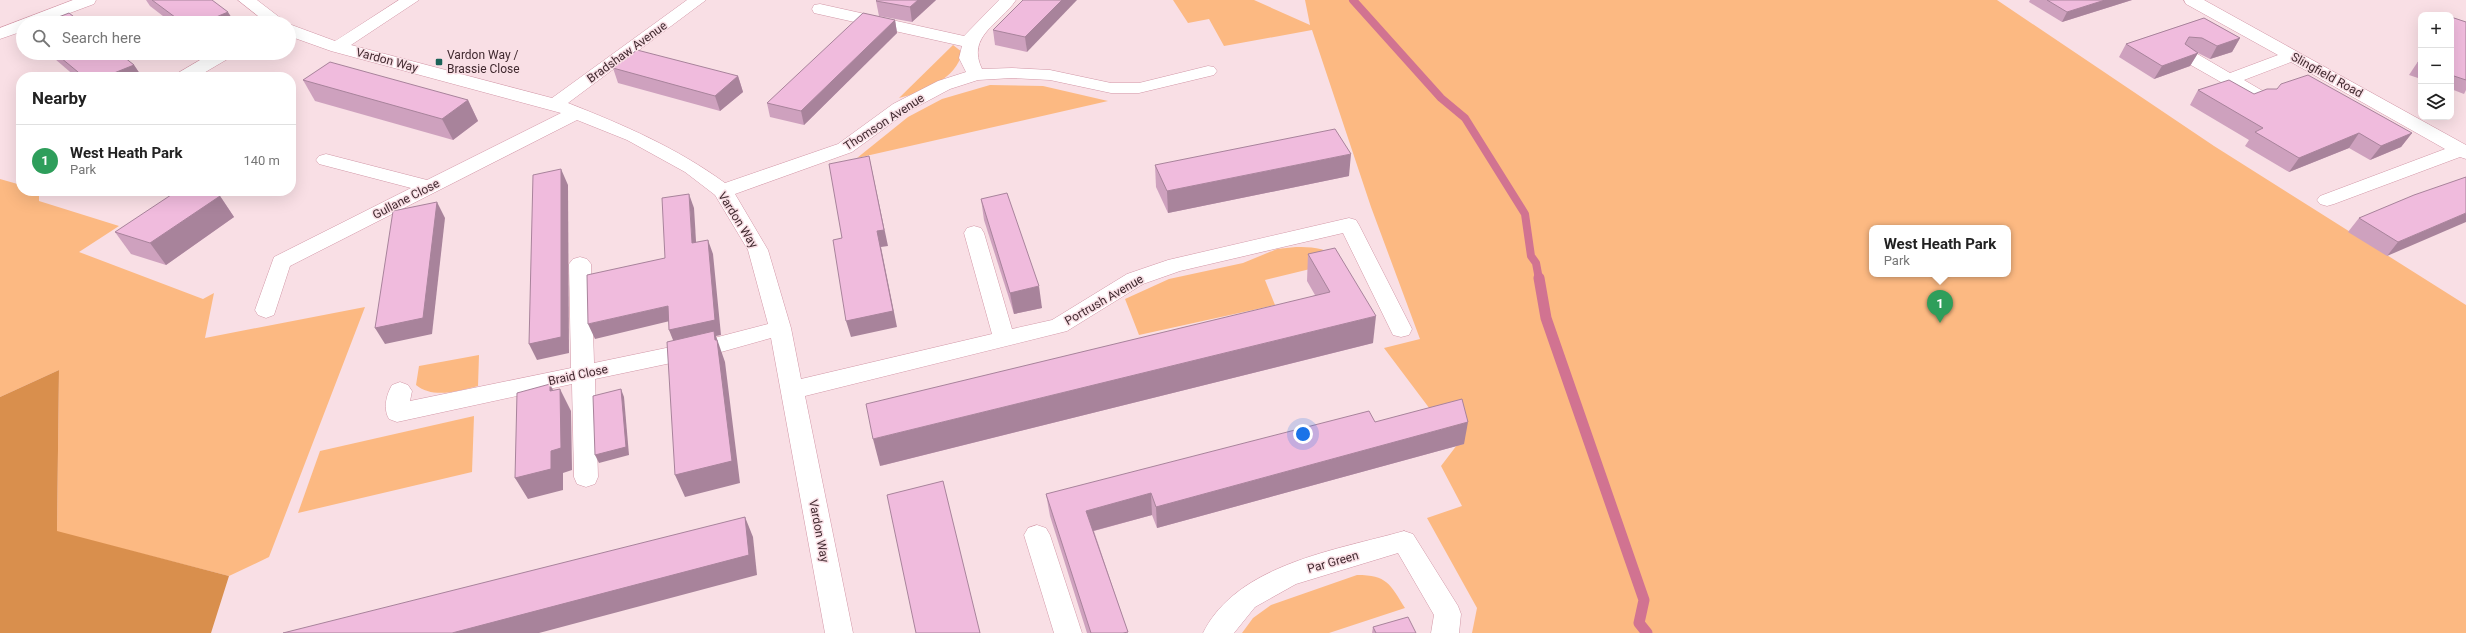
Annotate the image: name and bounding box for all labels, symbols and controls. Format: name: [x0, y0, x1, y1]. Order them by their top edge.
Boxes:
map controls: [2418, 12, 2454, 120]
button: +: [2418, 12, 2454, 48]
search box: [16, 16, 296, 60]
street label: Bradshaw Avenue: [584, 18, 670, 86]
icon: search: [30, 27, 52, 49]
text: Search here: [62, 29, 141, 47]
street label: Vardon Way: [354, 45, 420, 75]
place label: Vardon Way / Brassie Close: [447, 48, 520, 76]
button: −: [2418, 48, 2454, 84]
street label: Slingfield Road: [2289, 50, 2365, 100]
marker: Vardon Way / Brassie Close: [434, 57, 444, 67]
button: layers: [2418, 84, 2454, 120]
text: Nearby: [32, 88, 87, 108]
street label: Thomson Avenue: [841, 91, 927, 153]
text: West Heath Park: [70, 144, 183, 162]
text: 1: [41, 153, 49, 168]
text: 140 m: [243, 153, 280, 168]
text: Park: [70, 162, 96, 177]
street label: Gullane Close: [370, 176, 442, 222]
street label: Vardon Way: [715, 189, 761, 251]
popup: [1869, 225, 2011, 277]
text: West Heath Park: [1884, 235, 1996, 253]
text: Park: [1884, 253, 1910, 268]
street label: Portrush Avenue: [1062, 272, 1146, 328]
pin: 1: [1927, 290, 1953, 323]
street label: Braid Close: [547, 362, 609, 388]
your location: [1293, 424, 1313, 444]
street label: Vardon Way: [806, 498, 832, 564]
street label: Par Green: [1306, 548, 1360, 576]

